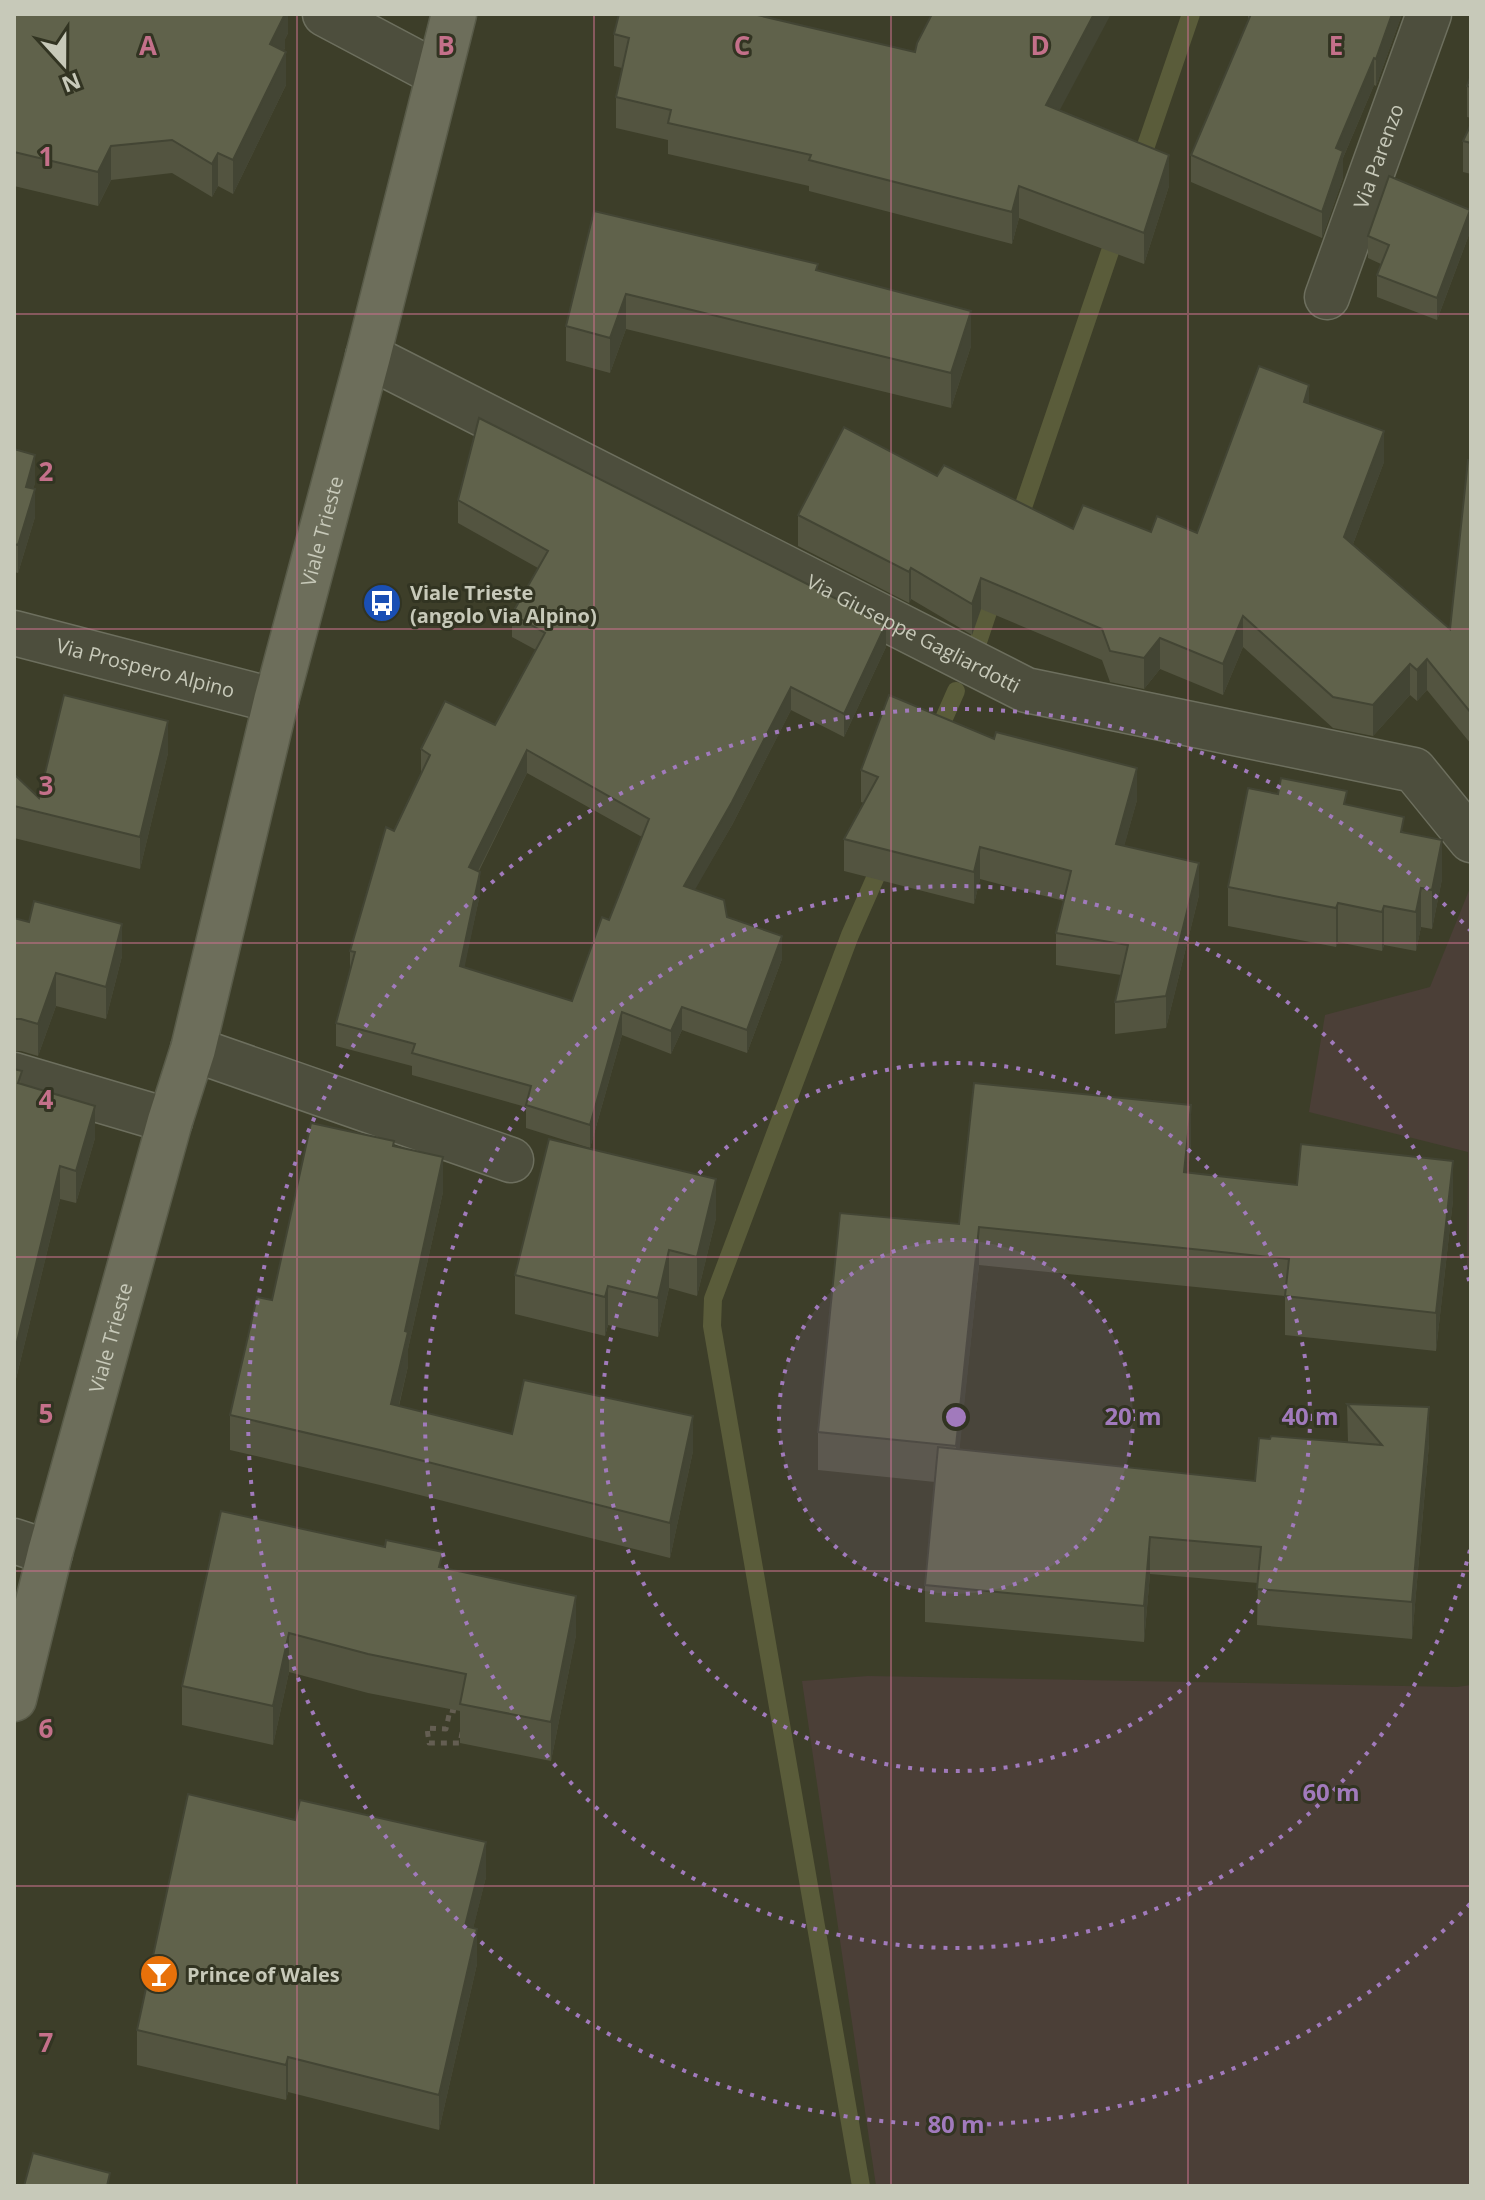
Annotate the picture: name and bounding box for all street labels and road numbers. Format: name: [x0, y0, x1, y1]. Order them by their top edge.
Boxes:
street label: Via Parenzo: [1347, 100, 1409, 212]
street label: Viale Trieste: [294, 473, 349, 589]
street label: Via Giuseppe Gagliardotti: [802, 567, 1025, 699]
street label: Via Prospero Alpino: [54, 631, 238, 703]
street label: Viale Trieste: [82, 1279, 138, 1396]

